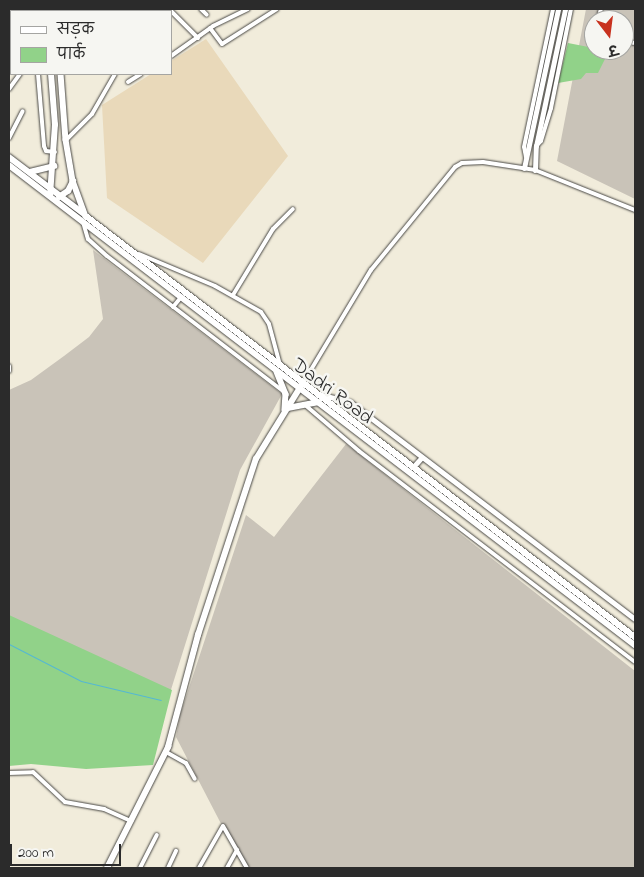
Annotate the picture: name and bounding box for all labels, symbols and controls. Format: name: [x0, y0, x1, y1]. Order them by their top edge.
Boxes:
legend: [10, 10, 172, 75]
north arrow: [584, 10, 634, 60]
text: सड़क: [57, 19, 94, 41]
text: उ: [606, 38, 620, 60]
text: पार्क: [57, 44, 85, 66]
street label: Dadri Road: [287, 354, 377, 430]
scale bar: [12, 834, 124, 866]
text: 200 m: [18, 842, 54, 864]

